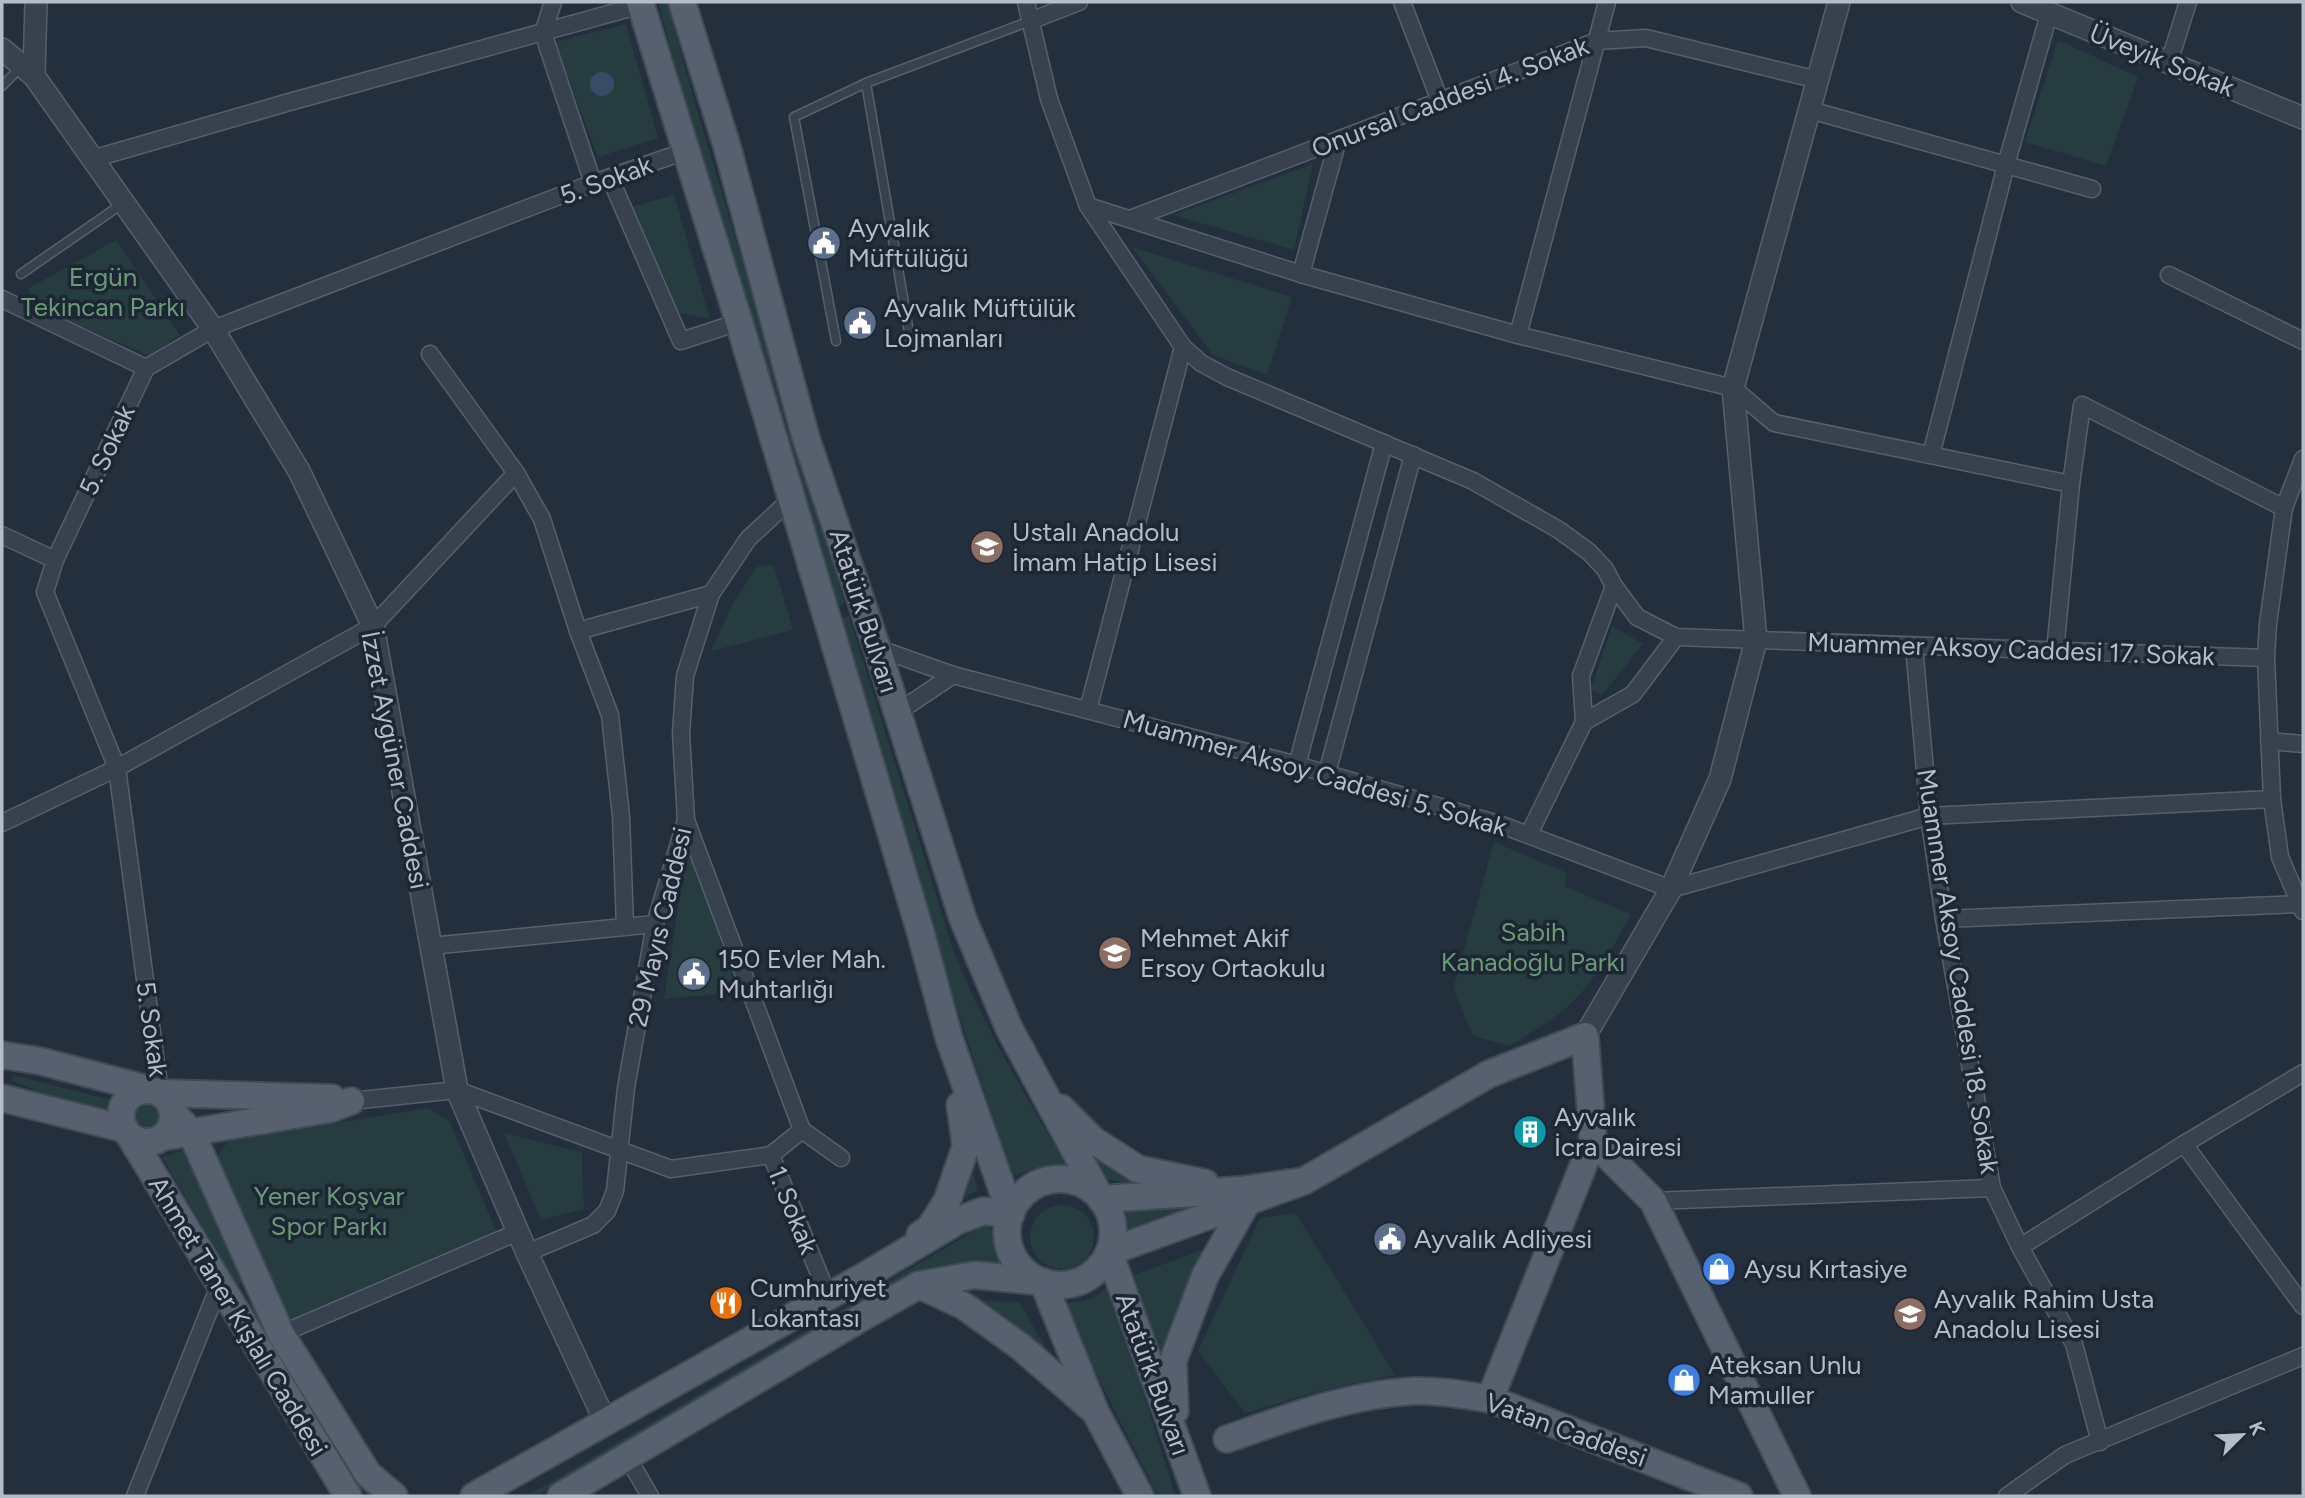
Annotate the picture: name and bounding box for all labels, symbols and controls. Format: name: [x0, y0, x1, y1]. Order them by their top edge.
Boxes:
street label: Üveyik Sokak: [2085, 16, 2239, 104]
street label: Onursal Caddesi 4. Sokak: [1307, 29, 1593, 165]
street label: 5. Sokak: [555, 148, 657, 211]
place label: Ayvalık Müftülüğü: [848, 212, 968, 274]
public building icon: Ayvalık Müftülüğü: [805, 224, 843, 262]
park label: Ergün Tekincan Parkı: [21, 261, 185, 323]
place label: Ayvalık Müftülük Lojmanları: [884, 292, 1076, 354]
public building icon: Ayvalık Müftülük Lojmanları: [841, 304, 879, 342]
street label: 5. Sokak: [72, 399, 142, 500]
place label: Ustalı Anadolu İmam Hatip Lisesi: [1012, 516, 1217, 578]
street label: Atatürk Bulvarı: [822, 525, 906, 697]
school or university icon: Ustalı Anadolu İmam Hatip Lisesi: [968, 528, 1006, 566]
street label: Muammer Aksoy Caddesi 17. Sokak: [1807, 626, 2216, 672]
street label: İzzet Aygüner Caddesi: [354, 628, 436, 892]
street label: Muammer Aksoy Caddesi 5. Sokak: [1119, 703, 1511, 843]
street label: Muammer Aksoy Caddesi 18. Sokak: [1910, 766, 2006, 1176]
street label: 29 Mayıs Caddesi: [621, 824, 699, 1030]
park label: Sabih Kanadoğlu Parkı: [1441, 916, 1625, 978]
place label: Mehmet Akif Ersoy Ortaokulu: [1140, 922, 1326, 984]
school or university icon: Mehmet Akif Ersoy Ortaokulu: [1096, 934, 1134, 972]
place label: 150 Evler Mah. Muhtarlığı: [718, 943, 886, 1005]
public building icon: 150 Evler Mah. Muhtarlığı: [675, 955, 713, 993]
street label: 5. Sokak: [129, 979, 175, 1079]
place label: Ayvalık İcra Dairesi: [1554, 1101, 1682, 1163]
building icon: Ayvalık İcra Dairesi: [1511, 1113, 1549, 1151]
street label: 1. Sokak: [761, 1161, 825, 1259]
street label: Ahmet Taner Kışlalı Caddesi: [142, 1170, 334, 1462]
park label: Yener Koşvar Spor Parkı: [254, 1180, 404, 1242]
public building icon: Ayvalık Adliyesi: [1371, 1220, 1409, 1258]
place label: Ayvalık Adliyesi: [1414, 1223, 1592, 1255]
shop icon: Aysu Kırtasiye: [1700, 1250, 1738, 1288]
place label: Aysu Kırtasiye: [1744, 1253, 1907, 1285]
place label: Cumhuriyet Lokantası: [750, 1272, 887, 1334]
place label: Ayvalık Rahim Usta Anadolu Lisesi: [1934, 1283, 2154, 1345]
restaurant icon: Cumhuriyet Lokantası: [707, 1284, 745, 1322]
street label: Atatürk Bulvarı: [1109, 1289, 1197, 1459]
school or university icon: Ayvalık Rahim Usta Anadolu Lisesi: [1891, 1295, 1929, 1333]
place label: Ateksan Unlu Mamuller: [1708, 1349, 1862, 1411]
shop icon: Ateksan Unlu Mamuller: [1665, 1361, 1703, 1399]
street label: Vatan Caddesi: [1481, 1386, 1651, 1474]
north arrow: [2207, 1400, 2277, 1470]
text: K: [2244, 1418, 2270, 1439]

